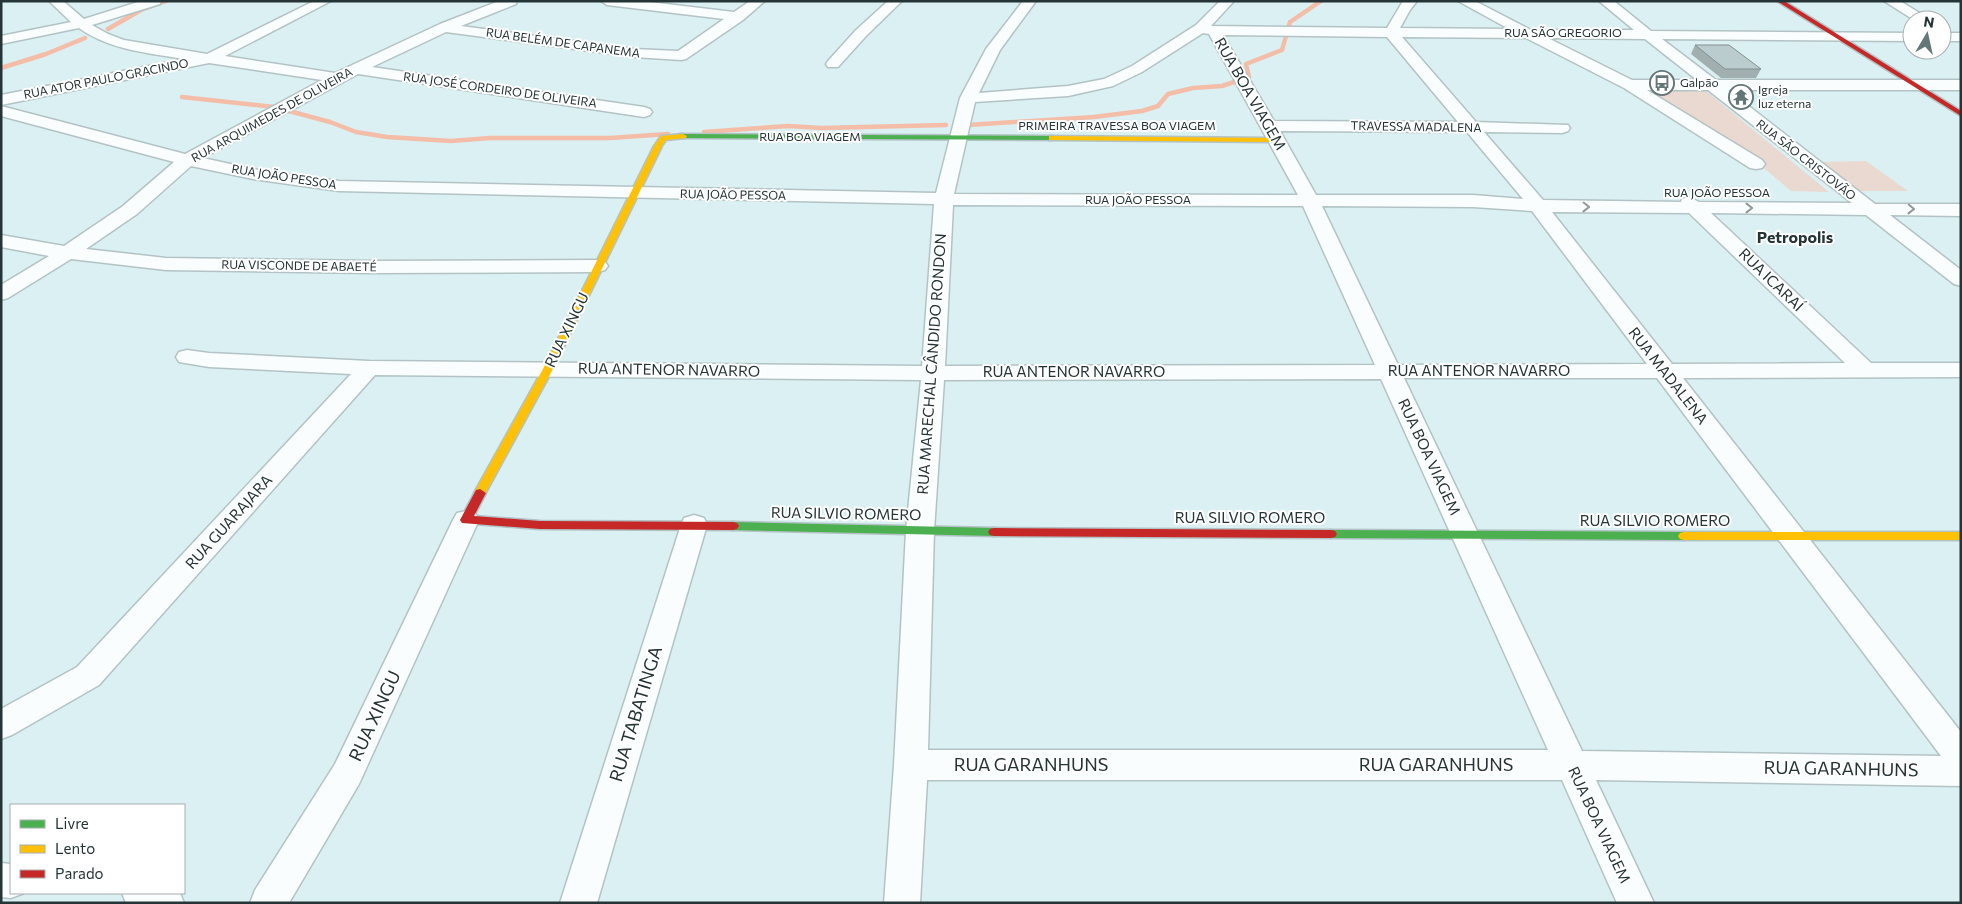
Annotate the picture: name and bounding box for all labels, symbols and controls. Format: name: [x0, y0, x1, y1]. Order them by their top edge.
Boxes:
north arrow: [1902, 10, 1952, 60]
text: N: [1923, 12, 1936, 31]
street label: RUA BELÉM DE CAPANEMA: [485, 24, 641, 60]
street label: RUA SÃO GREGORIO: [1504, 25, 1622, 39]
street label: RUA BOA VIAGEM: [1211, 34, 1290, 153]
street label: RUA ATOR PAULO GRACINDO: [22, 55, 190, 101]
street label: RUA ARQUIMEDES DE OLIVEIRA: [188, 64, 355, 164]
street label: RUA JOSÉ CORDEIRO DE OLIVEIRA: [402, 68, 598, 111]
bus stop icon: Galpão: [1649, 70, 1675, 96]
place label: Galpão: [1680, 75, 1719, 89]
place label: Igreja luz eterna: [1758, 82, 1811, 110]
temple icon: Igreja luz eterna: [1728, 84, 1754, 110]
street label: RUA SÃO CRISTOVÃO: [1754, 116, 1859, 202]
street label: PRIMEIRA TRAVESSA BOA VIAGEM: [1018, 118, 1216, 132]
street label: TRAVESSA MADALENA: [1350, 118, 1482, 134]
street label: RUA BOA VIAGEM: [759, 129, 861, 143]
street label: RUA JOÃO PESSOA: [230, 161, 338, 192]
street label: RUA JOÃO PESSOA: [1664, 185, 1770, 200]
street label: RUA JOÃO PESSOA: [680, 186, 786, 203]
street label: RUA JOÃO PESSOA: [1085, 192, 1191, 207]
one-way arrow: [1583, 202, 1591, 212]
one-way arrow: [1746, 203, 1753, 213]
one-way arrow: [1908, 204, 1916, 214]
district label: Petropolis: [1757, 227, 1833, 246]
street label: RUA MARECHAL CÂNDIDO RONDON: [912, 233, 949, 495]
street label: RUA ICARAÍ: [1736, 243, 1809, 315]
street label: RUA VISCONDE DE ABAETÉ: [221, 257, 377, 273]
street label: RUA XINGU: [540, 289, 592, 370]
street label: RUA MADALENA: [1625, 323, 1712, 428]
street label: RUA ANTENOR NAVARRO: [578, 358, 760, 380]
street label: RUA ANTENOR NAVARRO: [1388, 361, 1570, 379]
street label: RUA ANTENOR NAVARRO: [983, 362, 1165, 380]
street label: RUA BOA VIAGEM: [1395, 395, 1465, 518]
street label: RUA GUARAJARA: [181, 470, 275, 572]
street label: RUA SILVIO ROMERO: [771, 503, 921, 523]
street label: RUA SILVIO ROMERO: [1175, 508, 1325, 526]
street label: RUA SILVIO ROMERO: [1580, 511, 1730, 529]
street label: RUA TABATINGA: [604, 643, 666, 784]
street label: RUA XINGU: [344, 667, 405, 764]
street label: RUA GARANHUNS: [954, 753, 1108, 775]
street label: RUA GARANHUNS: [1359, 753, 1513, 775]
street label: RUA GARANHUNS: [1764, 756, 1919, 780]
street label: RUA BOA VIAGEM: [1565, 763, 1635, 886]
legend: [10, 804, 185, 894]
text: Livre: [55, 814, 89, 832]
text: Lento: [55, 839, 95, 857]
text: Parado: [55, 864, 104, 882]

